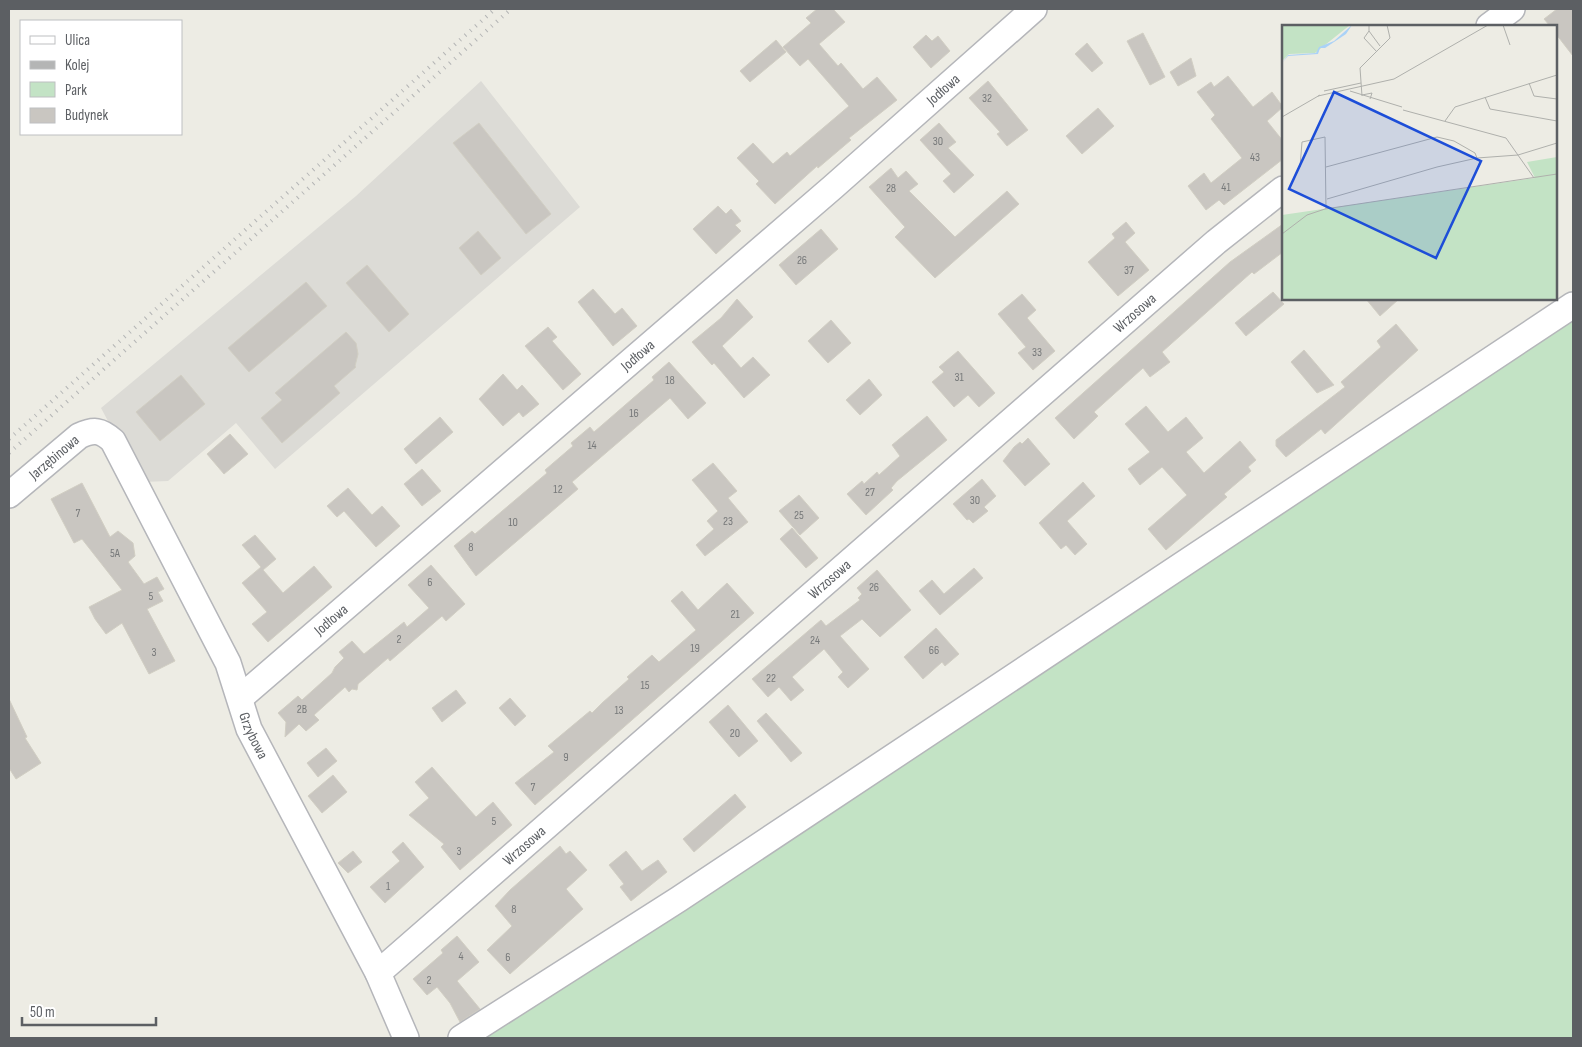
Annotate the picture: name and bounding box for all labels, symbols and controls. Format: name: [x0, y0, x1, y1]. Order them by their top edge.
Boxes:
legend: [20, 20, 182, 135]
inset map: [1282, 25, 1557, 300]
text: Ulica: [65, 31, 90, 50]
text: Kolej: [65, 56, 90, 75]
street label: Jodłowa: [922, 70, 964, 110]
text: Park: [65, 81, 87, 100]
house number: 32: [982, 91, 992, 106]
text: Budynek: [65, 106, 108, 125]
house number: 30: [933, 134, 943, 149]
house number: 43: [1250, 150, 1260, 165]
house number: 41: [1221, 180, 1231, 195]
house number: 28: [886, 181, 896, 196]
house number: 26: [797, 253, 807, 268]
house number: 37: [1124, 263, 1134, 278]
street label: Wrzosowa: [1109, 289, 1161, 337]
street label: Jodłowa: [616, 336, 659, 376]
house number: 33: [1032, 345, 1042, 360]
house number: 31: [954, 370, 964, 385]
house number: 18: [665, 373, 675, 388]
house number: 16: [629, 406, 639, 421]
street label: Jarzębinowa: [25, 431, 84, 485]
house number: 14: [587, 438, 597, 453]
house number: 12: [553, 482, 563, 497]
house number: 27: [865, 485, 875, 500]
house number: 30: [970, 493, 980, 508]
house number: 7: [76, 506, 81, 521]
house number: 25: [794, 508, 804, 523]
house number: 23: [723, 514, 733, 529]
house number: 10: [508, 515, 518, 530]
house number: 8: [468, 540, 474, 555]
house number: 5A: [110, 546, 121, 561]
street label: Wrzosowa: [804, 556, 855, 604]
house number: 6: [427, 575, 433, 590]
house number: 26: [869, 580, 879, 595]
house number: 5: [149, 589, 154, 604]
street label: Jodłowa: [310, 600, 352, 640]
house number: 21: [730, 607, 740, 622]
house number: 2: [397, 632, 402, 647]
house number: 24: [810, 633, 820, 648]
house number: 19: [690, 641, 700, 656]
house number: 66: [929, 643, 939, 658]
house number: 3: [151, 645, 157, 660]
house number: 22: [766, 671, 776, 686]
house number: 15: [640, 678, 650, 693]
house number: 2B: [297, 702, 307, 717]
house number: 13: [614, 703, 624, 718]
street label: Grzybowa: [234, 710, 272, 763]
house number: 20: [730, 726, 740, 741]
house number: 9: [563, 750, 569, 765]
house number: 7: [531, 780, 536, 795]
house number: 5: [492, 814, 497, 829]
street label: Wrzosowa: [499, 822, 550, 870]
house number: 3: [456, 844, 462, 859]
house number: 1: [386, 879, 391, 894]
house number: 8: [511, 902, 517, 917]
house number: 4: [458, 949, 464, 964]
house number: 6: [505, 950, 511, 965]
house number: 2: [427, 973, 432, 988]
scale bar: [22, 994, 156, 1026]
text: 50 m: [30, 1003, 55, 1022]

